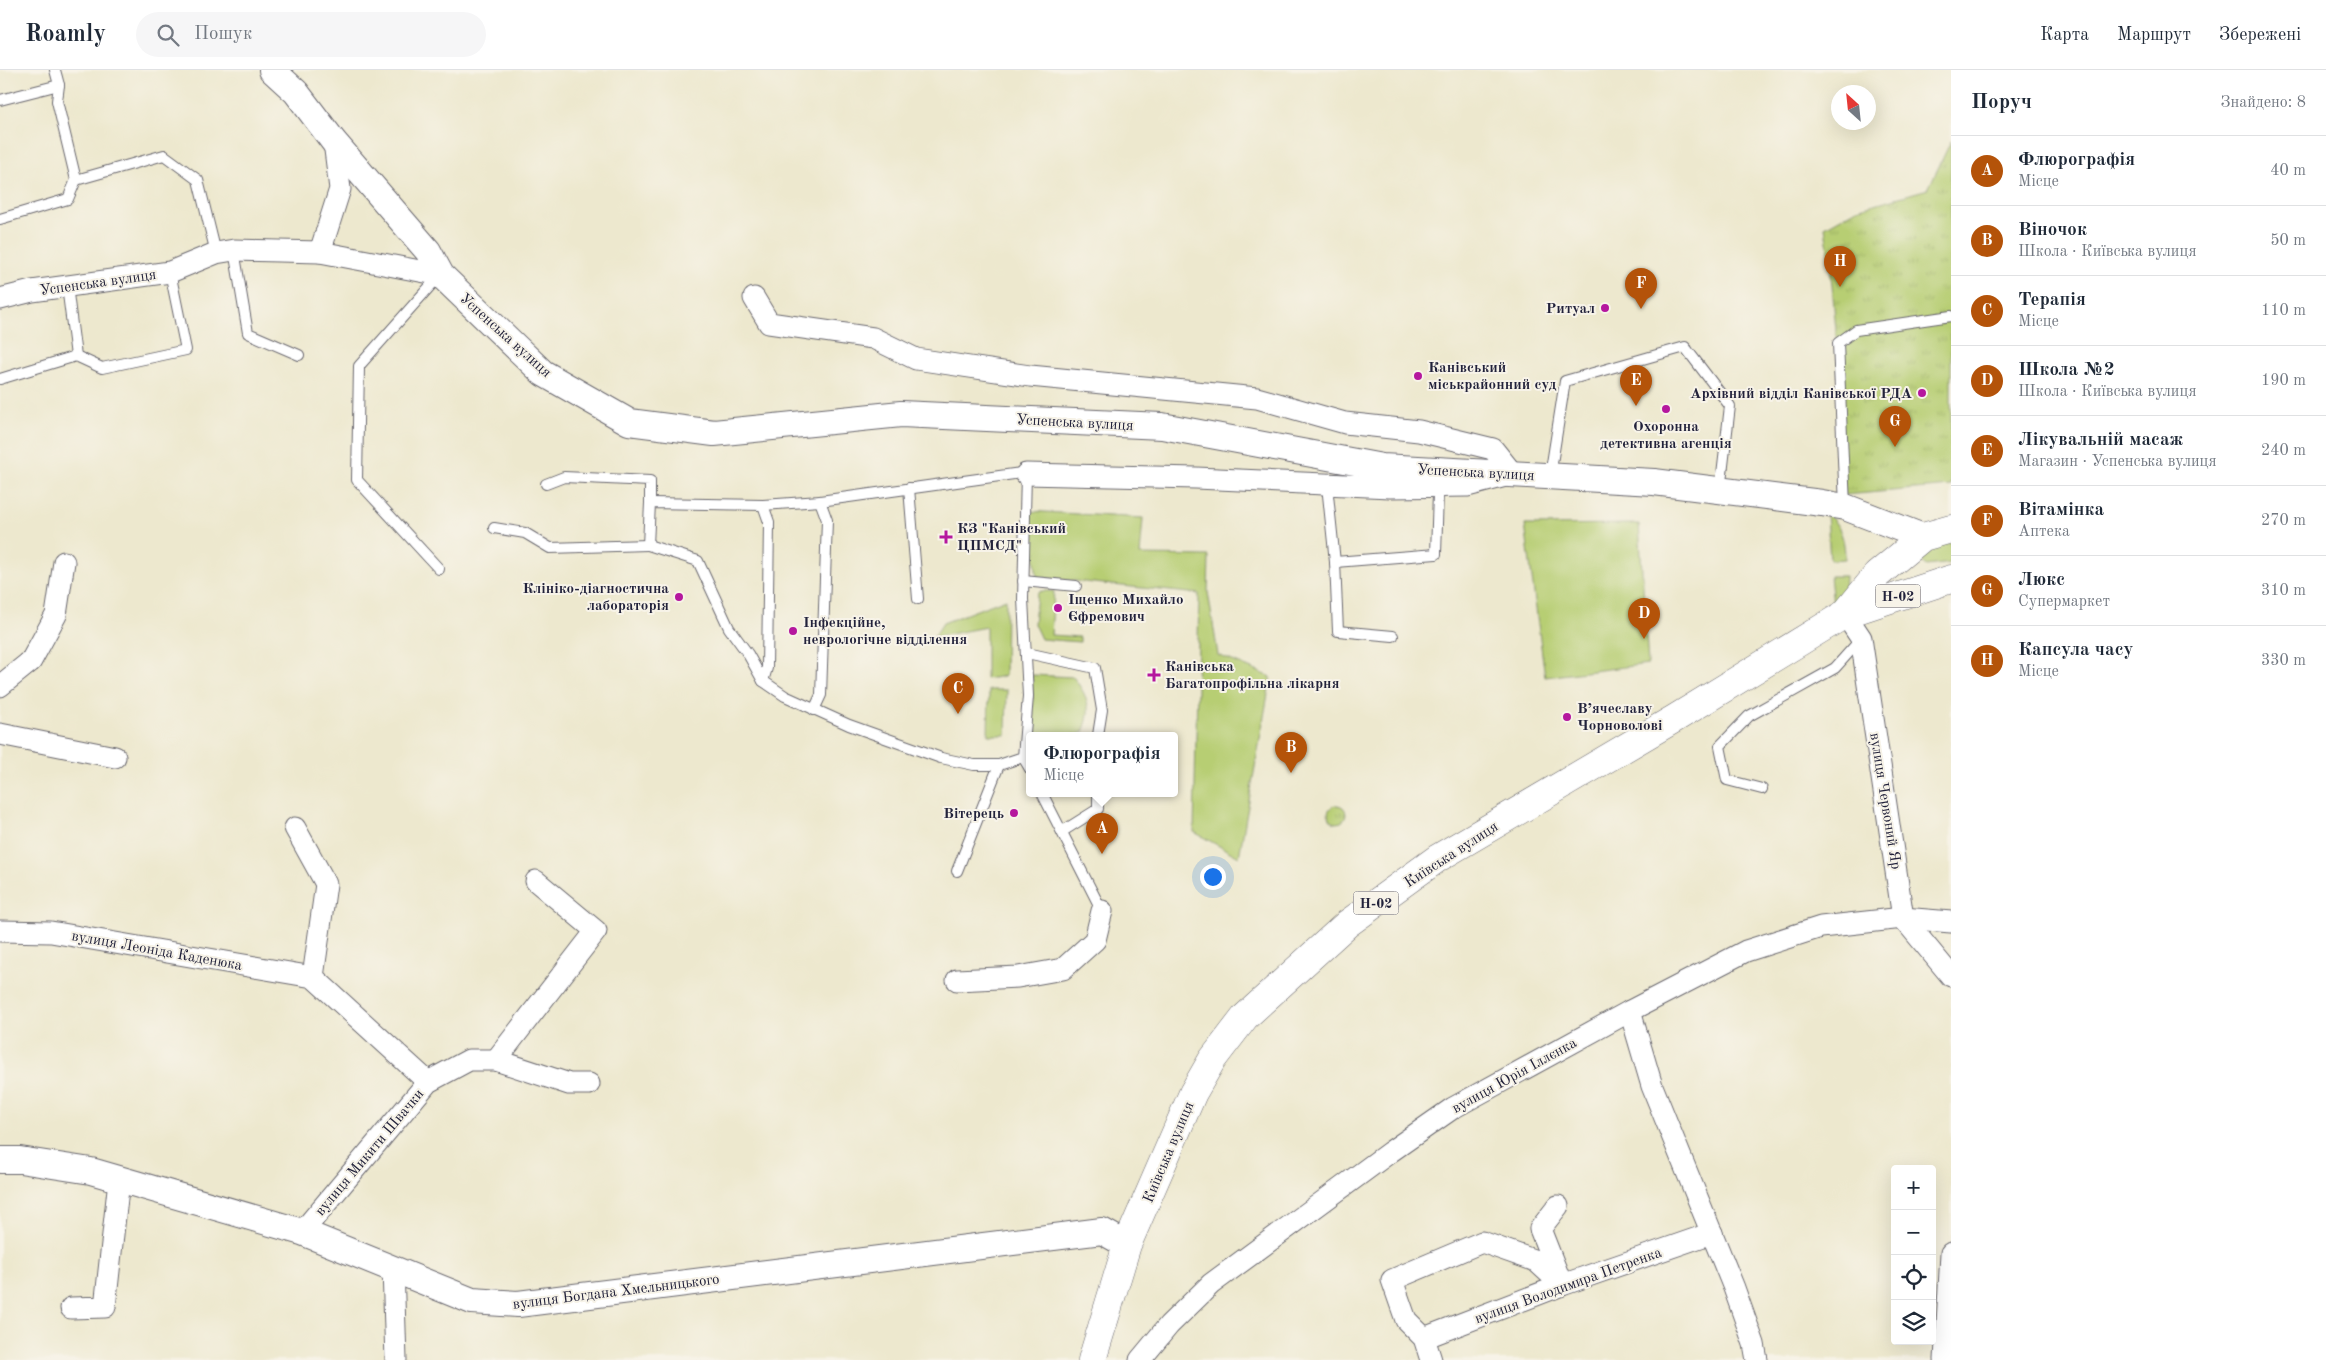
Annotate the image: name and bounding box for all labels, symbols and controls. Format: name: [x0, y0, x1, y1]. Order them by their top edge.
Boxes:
search box: [136, 12, 486, 57]
icon: search: [154, 21, 182, 49]
text: Roamly: [25, 23, 106, 47]
text: Пошук: [194, 25, 252, 44]
text: Карта: [2040, 26, 2089, 44]
text: Маршрут: [2117, 26, 2191, 44]
text: Збережені: [2219, 26, 2301, 44]
north arrow: [1831, 85, 1876, 130]
text: Поруч: [1971, 92, 2032, 113]
text: Знайдено: 8: [2221, 95, 2306, 111]
text: Флюрографія: [2018, 151, 2135, 170]
text: A: [1981, 163, 1993, 179]
text: 40 m: [2270, 163, 2306, 179]
text: Місце: [2018, 174, 2059, 190]
text: Віночок: [2018, 221, 2087, 240]
text: B: [1981, 233, 1993, 249]
text: 50 m: [2270, 233, 2306, 249]
text: Школа · Київська вулиця: [2018, 244, 2197, 260]
pin: H: [1824, 246, 1856, 287]
street label: Успенська вулиця: [39, 268, 158, 299]
pin: F: [1625, 268, 1657, 309]
street label: Успенська вулиця: [456, 291, 554, 381]
text: Терапія: [2018, 291, 2086, 310]
place label: Ритуал: [1546, 302, 1595, 317]
marker: Ритуал: [1599, 302, 1611, 314]
text: C: [1982, 303, 1992, 319]
text: 110 m: [2261, 303, 2306, 319]
text: Місце: [2018, 314, 2059, 330]
place label: Канівський міськрайонний суд: [1428, 361, 1557, 393]
text: Школа №2: [2018, 361, 2115, 380]
pin: E: [1620, 365, 1652, 406]
marker: Канівський міськрайонний суд: [1412, 370, 1424, 382]
text: D: [1981, 373, 1993, 389]
text: 190 m: [2261, 373, 2306, 389]
text: Школа · Київська вулиця: [2018, 384, 2197, 400]
place label: Архівний відділ Канівської РДА: [1690, 387, 1912, 402]
marker: Архівний відділ Канівської РДА: [1916, 387, 1928, 399]
marker: Охоронна детективна агенція: [1660, 403, 1672, 415]
pin: G: [1879, 406, 1911, 447]
street label: Успенська вулиця: [1016, 413, 1134, 434]
place label: Охоронна детективна агенція: [1600, 420, 1732, 452]
text: Лікувальній масаж: [2018, 431, 2183, 450]
text: E: [1981, 443, 1993, 459]
text: 240 m: [2261, 443, 2306, 459]
text: Магазин · Успенська вулиця: [2018, 454, 2217, 470]
street label: Успенська вулиця: [1417, 463, 1535, 484]
text: Вітамінка: [2018, 501, 2104, 520]
text: F: [1982, 513, 1992, 529]
text: 270 m: [2261, 513, 2306, 529]
place label: КЗ "Канівський ЦПМСД": [957, 522, 1066, 554]
text: Аптека: [2018, 524, 2070, 540]
marker: КЗ "Канівський ЦПМСД": [939, 530, 953, 544]
text: Люкс: [2018, 571, 2065, 590]
place label: Клініко-діагностична лабораторія: [522, 582, 669, 614]
text: G: [1981, 583, 1993, 599]
text: 310 m: [2261, 583, 2306, 599]
road number: Н-02: [1876, 584, 1920, 608]
marker: Клініко-діагностична лабораторія: [673, 591, 685, 603]
place label: Іщенко Михайло Єфремович: [1068, 593, 1183, 625]
text: Супермаркет: [2018, 594, 2110, 610]
pin: D: [1628, 598, 1660, 639]
marker: Іщенко Михайло Єфремович: [1052, 602, 1064, 614]
place label: Інфекційне, неврологічне відділення: [803, 616, 967, 648]
marker: Інфекційне, неврологічне відділення: [787, 625, 799, 637]
text: Капсула часу: [2018, 641, 2133, 660]
text: H: [1980, 653, 1994, 669]
text: 330 m: [2261, 653, 2306, 669]
place label: Канівська Багатопрофільна лікарня: [1165, 660, 1340, 692]
text: Місце: [2018, 664, 2059, 680]
marker: Канівська Багатопрофільна лікарня: [1147, 668, 1161, 682]
pin: C: [942, 673, 974, 714]
place label: В’ячеславу Чорноволові: [1577, 702, 1663, 734]
marker: В’ячеславу Чорноволові: [1561, 711, 1573, 723]
popup: [1026, 732, 1178, 797]
pin: B: [1275, 732, 1307, 773]
street label: вулиця Червоний Яр: [1866, 732, 1903, 871]
text: Флюрографія: [1043, 745, 1161, 764]
text: Місце: [1043, 768, 1084, 784]
place label: Вітерець: [943, 807, 1004, 822]
marker: Вітерець: [1008, 807, 1020, 819]
pin: A: [1086, 813, 1118, 854]
street label: Київська вулиця: [1402, 819, 1501, 891]
your location: [1200, 864, 1226, 890]
road number: Н-02: [1354, 891, 1398, 914]
street label: вулиця Леоніда Каденюка: [70, 929, 244, 974]
street label: вулиця Юрія Іллєнка: [1450, 1036, 1580, 1117]
street label: вулиця Микити Швачки: [313, 1087, 427, 1219]
street label: Київська вулиця: [1141, 1100, 1198, 1205]
map controls: [1891, 1165, 1936, 1345]
button: +: [1891, 1165, 1936, 1210]
button: −: [1891, 1210, 1936, 1255]
street label: вулиця Володимира Петренка: [1473, 1245, 1665, 1327]
button: locate: [1891, 1255, 1936, 1300]
street label: вулиця Богдана Хмельницького: [512, 1272, 720, 1313]
button: layers: [1891, 1300, 1936, 1345]

